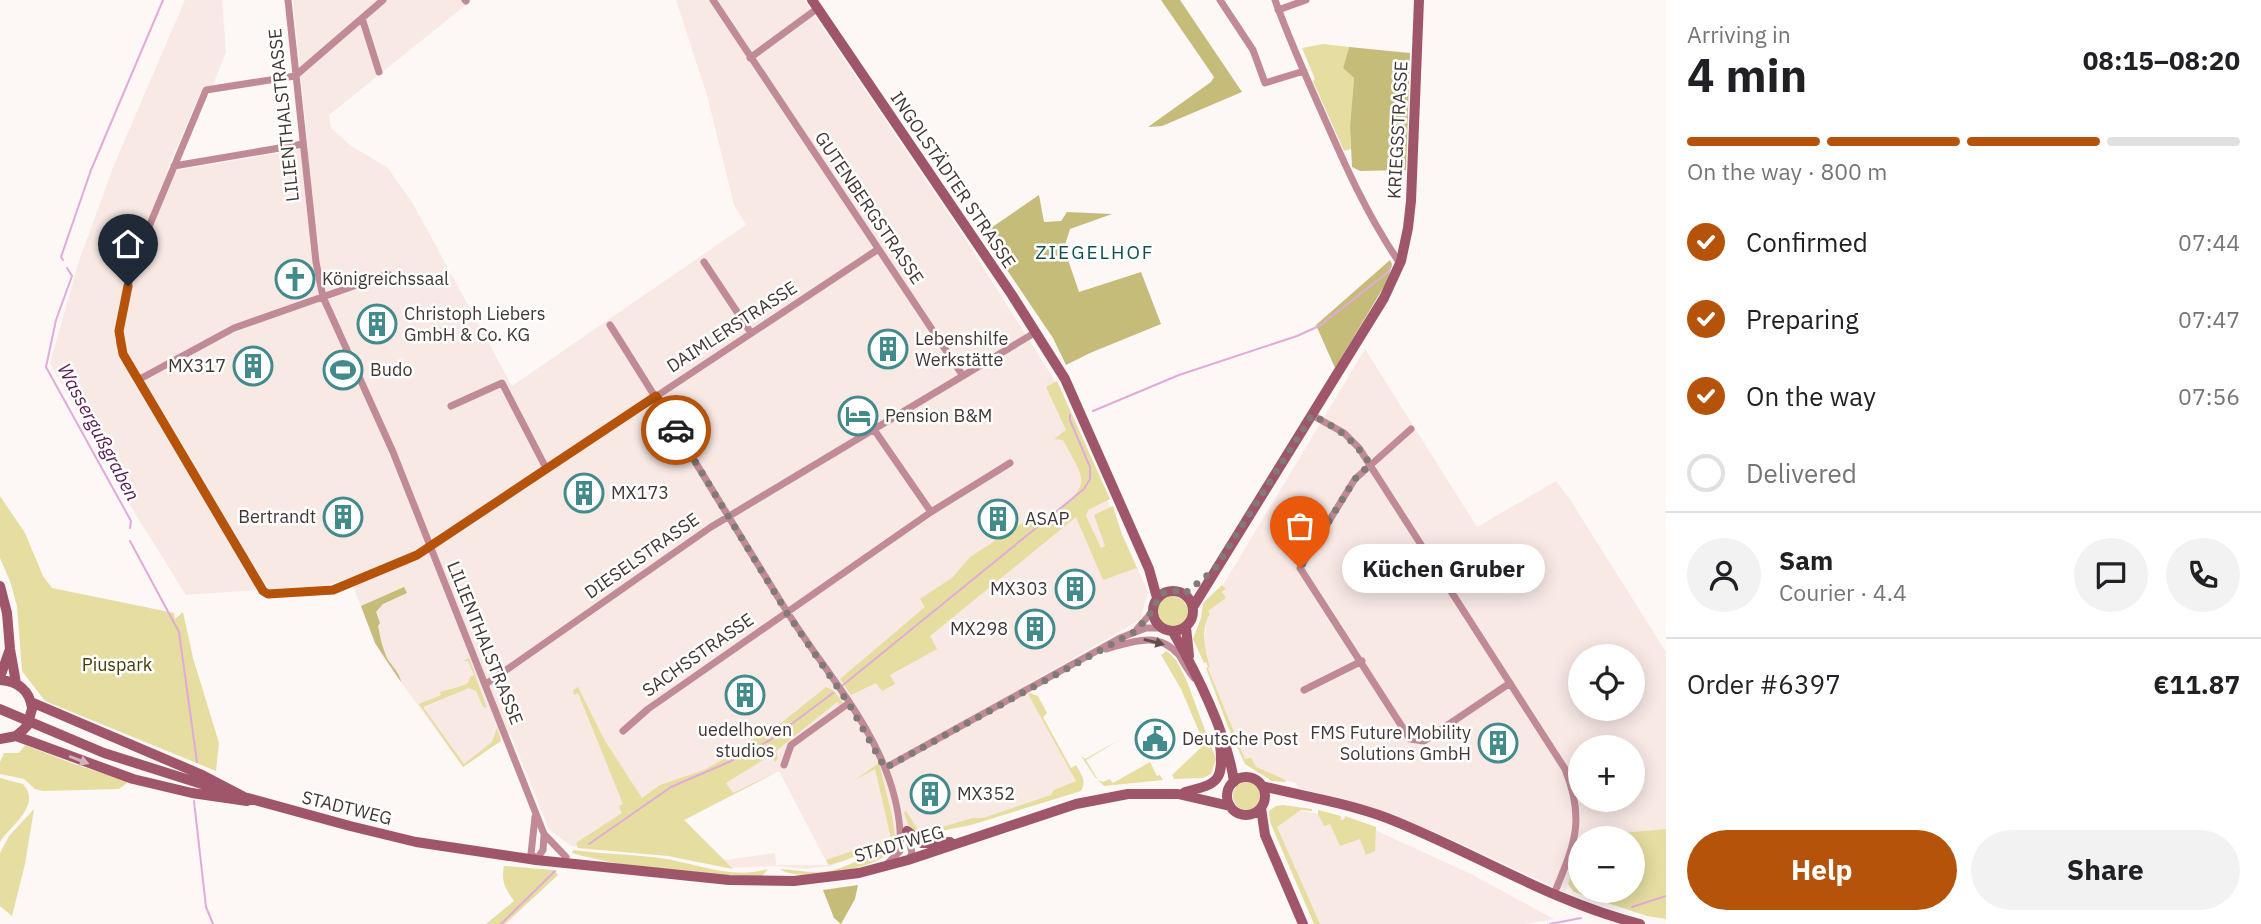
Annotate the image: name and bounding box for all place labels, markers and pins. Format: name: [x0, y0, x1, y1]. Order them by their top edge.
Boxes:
pin: [98, 214, 158, 286]
church icon: Königreichssaal: [274, 258, 316, 300]
place label: Königreichssaal: [322, 267, 449, 290]
place label: Christoph Liebers GmbH & Co. KG: [404, 302, 545, 346]
building icon: Christoph Liebers GmbH & Co. KG: [356, 303, 398, 345]
place label: Lebenshilfe Werkstätte: [915, 327, 1008, 371]
building icon: Lebenshilfe Werkstätte: [867, 328, 909, 370]
building icon: MX317: [232, 345, 274, 387]
sports icon: Budo: [322, 349, 364, 391]
place label: MX317: [168, 354, 226, 377]
place label: Budo: [370, 358, 413, 381]
hotel icon: Pension B&M: [837, 395, 879, 437]
place label: Pension B&M: [885, 404, 992, 427]
building icon: MX173: [563, 472, 605, 514]
place label: MX173: [611, 481, 669, 504]
building icon: Bertrandt: [322, 496, 364, 538]
pin: [1270, 496, 1330, 568]
building icon: ASAP: [977, 498, 1019, 540]
place label: Bertrandt: [238, 505, 316, 528]
place label: ASAP: [1025, 507, 1070, 530]
callout: Küchen Gruber: [1342, 544, 1545, 592]
building icon: MX303: [1054, 568, 1096, 610]
place label: MX303: [990, 577, 1048, 600]
building icon: MX298: [1014, 608, 1056, 650]
place label: MX298: [950, 617, 1008, 640]
building icon: uedelhoven studios: [724, 674, 766, 716]
place label: uedelhoven studios: [698, 718, 792, 762]
public building icon: Deutsche Post: [1134, 718, 1176, 760]
place label: FMS Future Mobility Solutions GmbH: [1310, 721, 1471, 765]
building icon: FMS Future Mobility Solutions GmbH: [1477, 722, 1519, 764]
place label: Deutsche Post: [1182, 727, 1298, 750]
building icon: MX352: [909, 773, 951, 815]
place label: MX352: [957, 782, 1015, 805]

